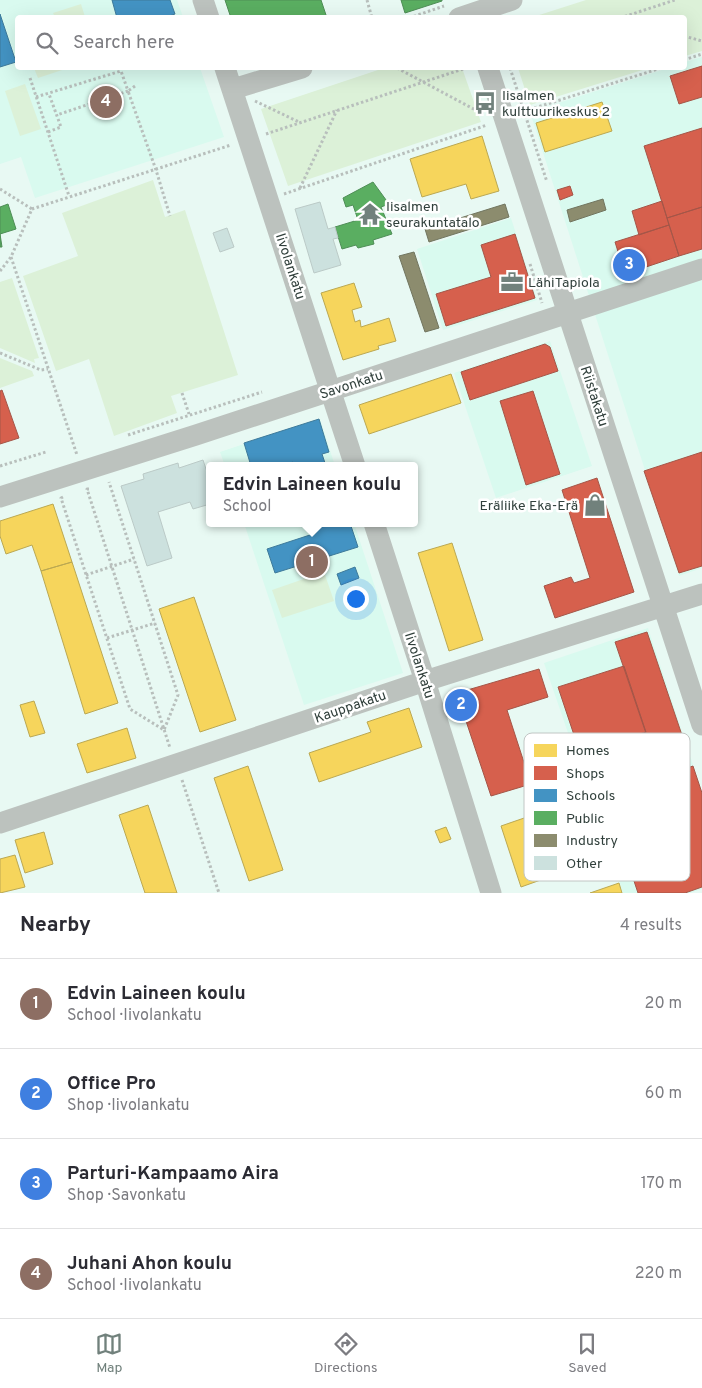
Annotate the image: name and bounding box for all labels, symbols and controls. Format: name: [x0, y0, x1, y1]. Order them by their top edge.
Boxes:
search box: [15, 15, 687, 70]
icon: search: [33, 29, 61, 57]
text: Search here: [73, 31, 175, 55]
pin: 4: [90, 83, 122, 121]
place label: Iisalmen kulttuurikeskus 2: [502, 88, 610, 121]
bus stop icon: Iisalmen kulttuurikeskus 2: [472, 90, 498, 116]
place label: Iisalmen seurakuntatalo: [386, 199, 480, 232]
temple icon: Iisalmen seurakuntatalo: [357, 201, 383, 227]
street label: Iivolankatu: [271, 231, 308, 302]
pin: 3: [613, 246, 645, 284]
office icon: LähiTapiola: [499, 269, 525, 295]
place label: LähiTapiola: [528, 275, 600, 292]
street label: Riistakatu: [576, 364, 611, 429]
street label: Savonkatu: [318, 367, 385, 404]
popup: [206, 462, 418, 527]
text: Edvin Laineen koulu: [223, 473, 401, 497]
shop icon: Eräliike Eka-Erä: [582, 492, 608, 518]
text: School: [223, 497, 272, 517]
place label: Eräliike Eka-Erä: [479, 498, 578, 515]
pin: 1: [296, 543, 328, 581]
your location: [343, 586, 369, 612]
street label: Iivolankatu: [400, 630, 437, 701]
pin: 2: [445, 686, 477, 724]
street label: Kauppakatu: [312, 687, 389, 728]
legend: [524, 733, 690, 881]
text: Homes: [566, 743, 610, 760]
text: Shops: [566, 766, 605, 783]
text: Schools: [566, 788, 615, 805]
text: Public: [566, 811, 605, 828]
text: Industry: [566, 833, 618, 850]
text: Other: [566, 856, 603, 873]
text: Nearby: [20, 912, 91, 939]
text: 4 results: [620, 916, 682, 936]
text: Edvin Laineen koulu: [67, 982, 246, 1006]
text: 1: [33, 994, 39, 1014]
text: 20 m: [645, 994, 682, 1014]
text: School · Iivolankatu: [67, 1006, 202, 1026]
text: Office Pro: [67, 1072, 156, 1096]
text: 2: [31, 1084, 41, 1104]
text: 60 m: [645, 1084, 682, 1104]
text: Shop · Iivolankatu: [67, 1096, 190, 1116]
text: Parturi-Kampaamo Aira: [67, 1162, 279, 1186]
text: 3: [31, 1174, 41, 1194]
text: 170 m: [641, 1174, 682, 1194]
text: Shop · Savonkatu: [67, 1186, 186, 1206]
text: Juhani Ahon koulu: [67, 1252, 232, 1276]
text: 4: [31, 1264, 41, 1284]
text: 220 m: [635, 1264, 682, 1284]
text: School · Iivolankatu: [67, 1276, 202, 1296]
tab: Map: [95, 1330, 123, 1377]
tab: Directions: [314, 1330, 378, 1377]
tab: Saved: [568, 1330, 607, 1377]

